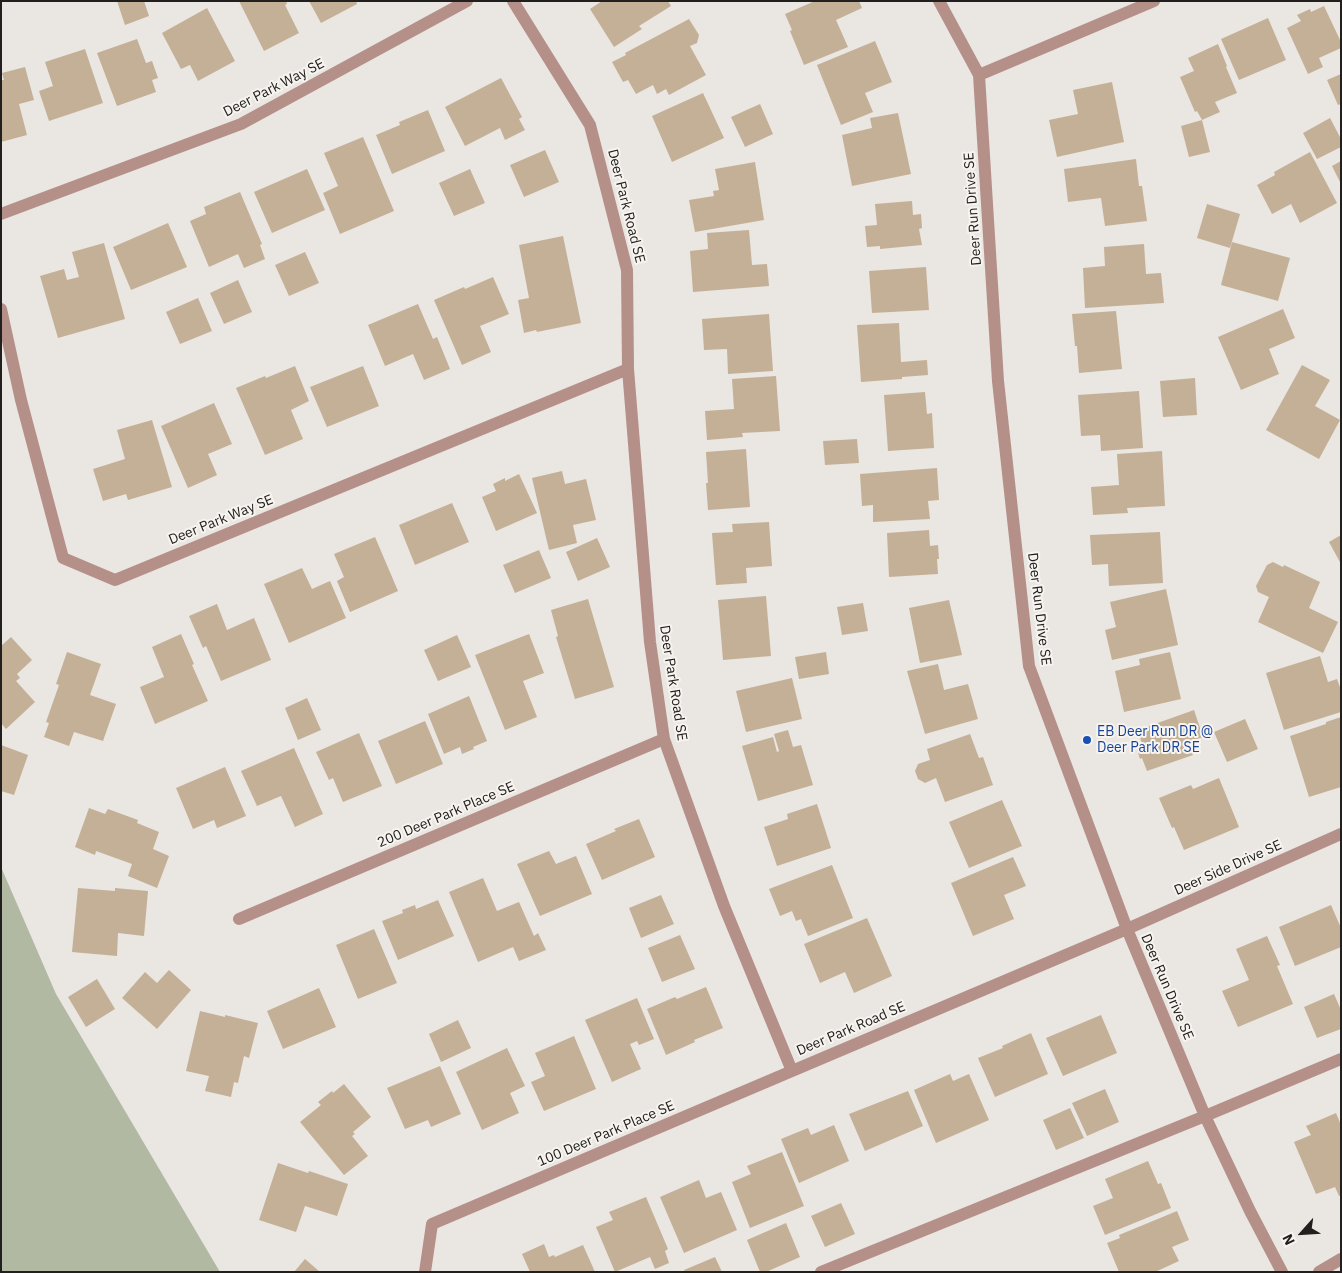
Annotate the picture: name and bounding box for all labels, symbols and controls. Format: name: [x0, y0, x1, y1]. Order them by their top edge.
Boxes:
street label: Deer Park Way SE: [221, 55, 327, 121]
street label: Deer Park Road SE: [604, 147, 648, 265]
street label: Deer Run Drive SE: [961, 152, 985, 266]
street label: Deer Park Way SE: [166, 491, 276, 549]
street label: Deer Run Drive SE: [1024, 552, 1054, 666]
street label: Deer Park Road SE: [656, 624, 690, 742]
place label: EB Deer Run DR @ Deer Park DR SE: [1097, 724, 1213, 756]
marker: EB Deer Run DR @ Deer Park DR SE: [1081, 734, 1093, 746]
street label: 200 Deer Park Place SE: [375, 778, 517, 852]
street label: Deer Side Drive SE: [1172, 837, 1284, 899]
street label: Deer Run Drive SE: [1137, 931, 1197, 1043]
street label: Deer Park Road SE: [794, 998, 908, 1060]
street label: 100 Deer Park Place SE: [535, 1097, 677, 1171]
north arrow: [1277, 1208, 1327, 1258]
text: N: [1278, 1231, 1299, 1248]

